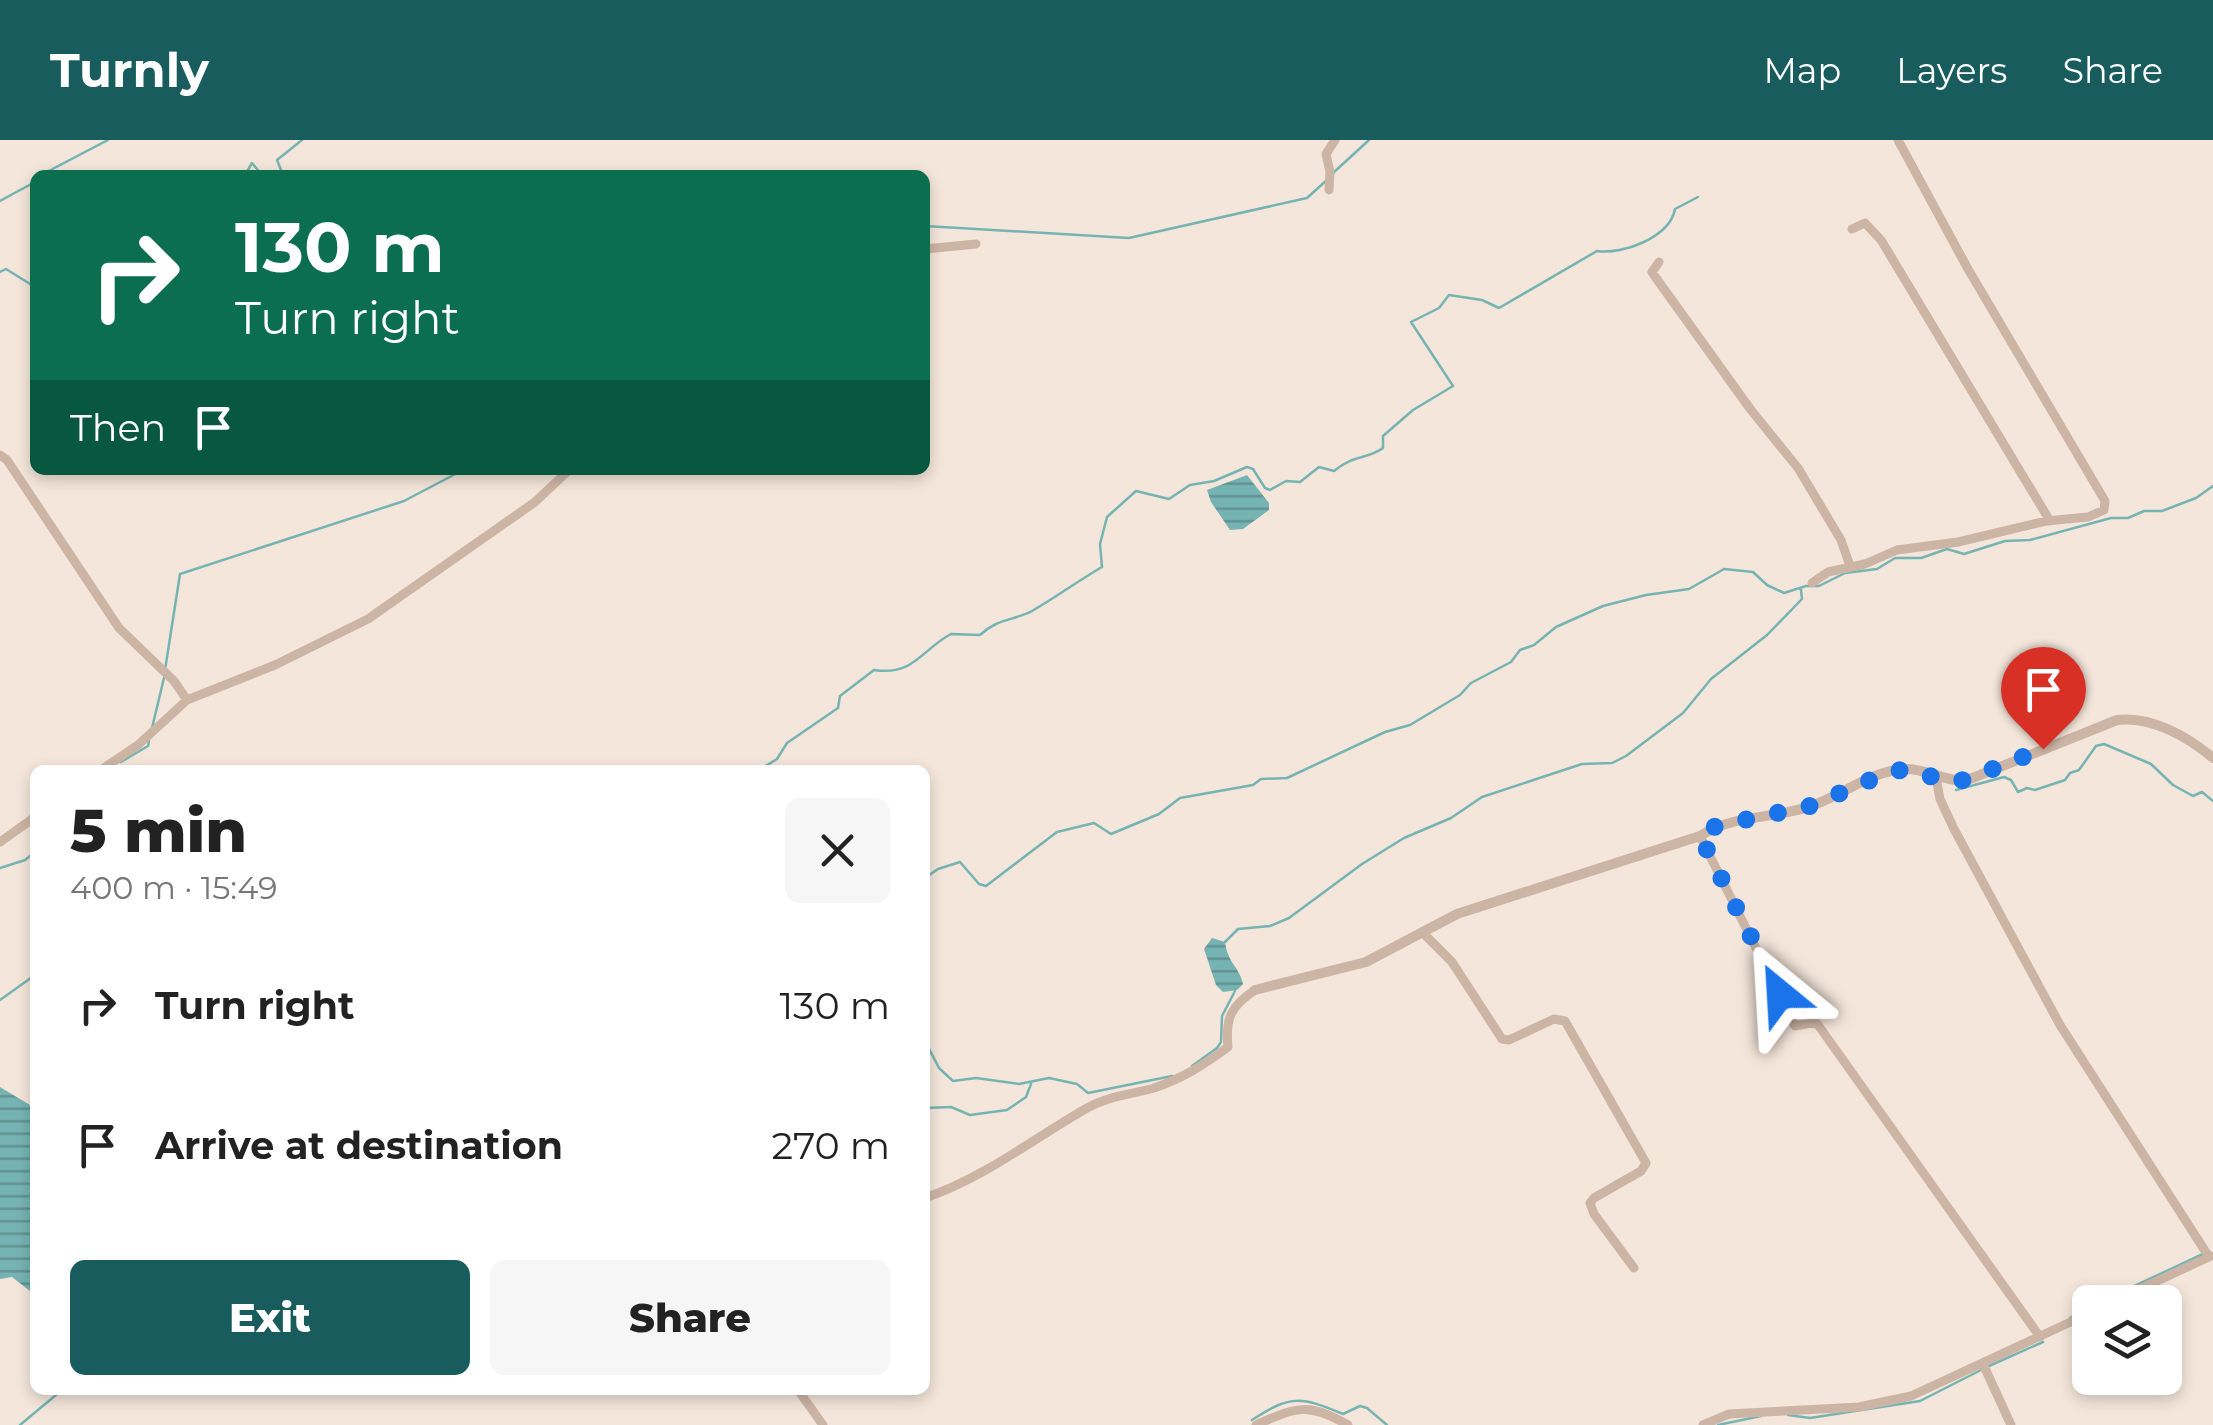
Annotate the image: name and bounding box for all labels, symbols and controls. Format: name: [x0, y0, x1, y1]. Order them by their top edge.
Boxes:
text: Turnly: [50, 41, 209, 99]
text: Map: [1763, 49, 1841, 92]
text: Layers: [1896, 49, 2007, 92]
text: Share: [2062, 49, 2163, 92]
text: 130 m: [235, 204, 445, 290]
icon: right: [70, 210, 200, 340]
text: Turn right: [235, 290, 460, 345]
icon: arrive: [186, 400, 241, 455]
text: Then: [70, 404, 166, 451]
pin: [2001, 647, 2086, 750]
icon: arrive: [2016, 662, 2071, 717]
text: 5 min: [70, 794, 247, 867]
button: close: [785, 798, 890, 903]
text: 400 m · 15:49: [70, 868, 278, 907]
position arrow: [1728, 942, 1832, 1046]
icon: right: [70, 978, 125, 1033]
text: Turn right: [155, 982, 354, 1029]
text: 130 m: [779, 982, 890, 1029]
icon: arrive: [70, 1118, 125, 1173]
text: Arrive at destination: [155, 1122, 563, 1169]
text: 270 m: [771, 1122, 890, 1169]
button: Exit: [70, 1260, 470, 1375]
button: Share: [490, 1260, 890, 1375]
map controls: [2072, 1285, 2182, 1395]
button: layers: [2072, 1285, 2182, 1395]

